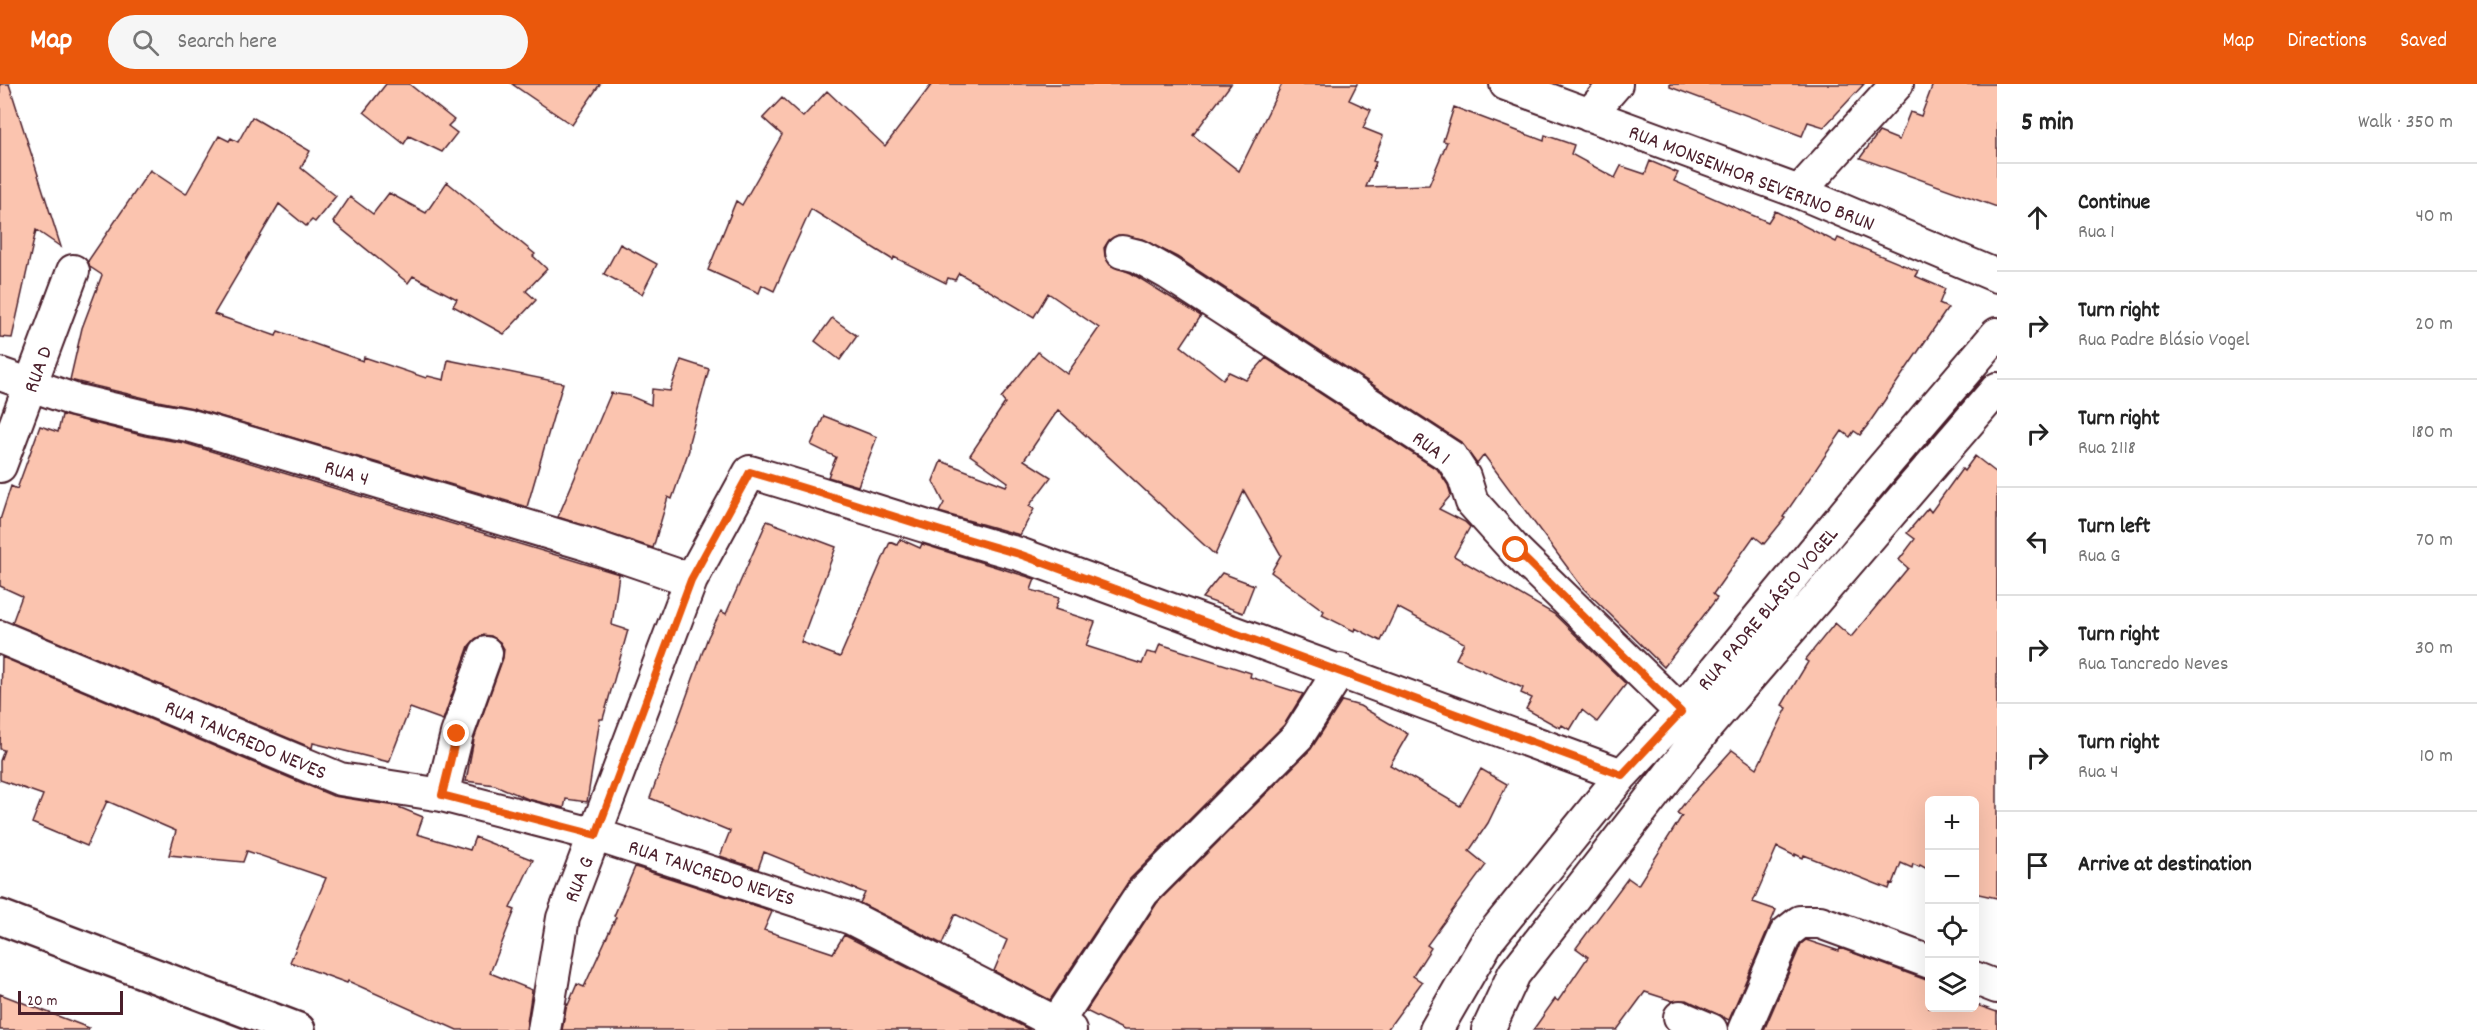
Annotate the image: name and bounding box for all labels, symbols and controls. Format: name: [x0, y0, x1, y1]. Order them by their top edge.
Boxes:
search box: [108, 15, 528, 69]
text: Map: [30, 22, 72, 62]
icon: search: [129, 26, 162, 59]
text: Search here: [177, 27, 277, 58]
text: Map: [2223, 27, 2254, 57]
text: Directions: [2287, 27, 2367, 57]
text: Saved: [2400, 27, 2447, 57]
text: 5 min: [2021, 105, 2074, 142]
text: Walk · 350 m: [2358, 109, 2453, 137]
street label: RUA MONSENHOR SEVERINO BRUN: [1624, 119, 1878, 241]
text: Continue: [2078, 188, 2150, 219]
icon: ahead: [2021, 201, 2054, 234]
text: 40 m: [2415, 203, 2453, 231]
text: Rua 1: [2078, 219, 2115, 247]
text: Turn right: [2078, 296, 2160, 327]
icon: right: [2021, 309, 2054, 342]
text: 20 m: [2415, 311, 2453, 339]
text: Rua Padre Blásio Vogel: [2078, 327, 2250, 355]
street label: RUA D: [18, 342, 62, 397]
text: Turn right: [2078, 404, 2160, 435]
icon: right: [2021, 417, 2054, 450]
text: 180 m: [2411, 419, 2453, 447]
street label: RUA 1: [1405, 425, 1456, 474]
text: Rua 2118: [2078, 435, 2136, 463]
street label: RUA 4: [320, 454, 372, 496]
text: Turn left: [2078, 512, 2150, 543]
street label: RUA PADRE BLÁSIO VOGEL: [1692, 521, 1847, 698]
icon: left: [2021, 525, 2054, 558]
text: 70 m: [2416, 527, 2453, 555]
route start: [1502, 536, 1528, 562]
text: Rua G: [2078, 543, 2120, 571]
text: Turn right: [2078, 620, 2160, 651]
icon: right: [2021, 633, 2054, 666]
text: 30 m: [2415, 635, 2453, 663]
text: Rua Tancredo Neves: [2078, 651, 2228, 679]
street label: RUA TANCREDO NEVES: [159, 694, 331, 789]
route end: [443, 720, 469, 746]
text: Turn right: [2078, 728, 2160, 759]
icon: right: [2021, 741, 2054, 774]
text: 10 m: [2419, 743, 2453, 771]
text: Rua 4: [2078, 759, 2119, 787]
map controls: [1925, 796, 1979, 1012]
button: +: [1925, 796, 1979, 850]
street label: RUA TANCREDO NEVES: [624, 834, 798, 916]
icon: arrive: [2021, 849, 2054, 882]
button: −: [1925, 850, 1979, 904]
text: Arrive at destination: [2078, 850, 2252, 881]
street label: RUA G: [558, 853, 604, 908]
button: locate: [1925, 904, 1979, 958]
button: layers: [1925, 958, 1979, 1012]
scale bar: [18, 988, 123, 1016]
text: 20 m: [27, 990, 57, 1013]

